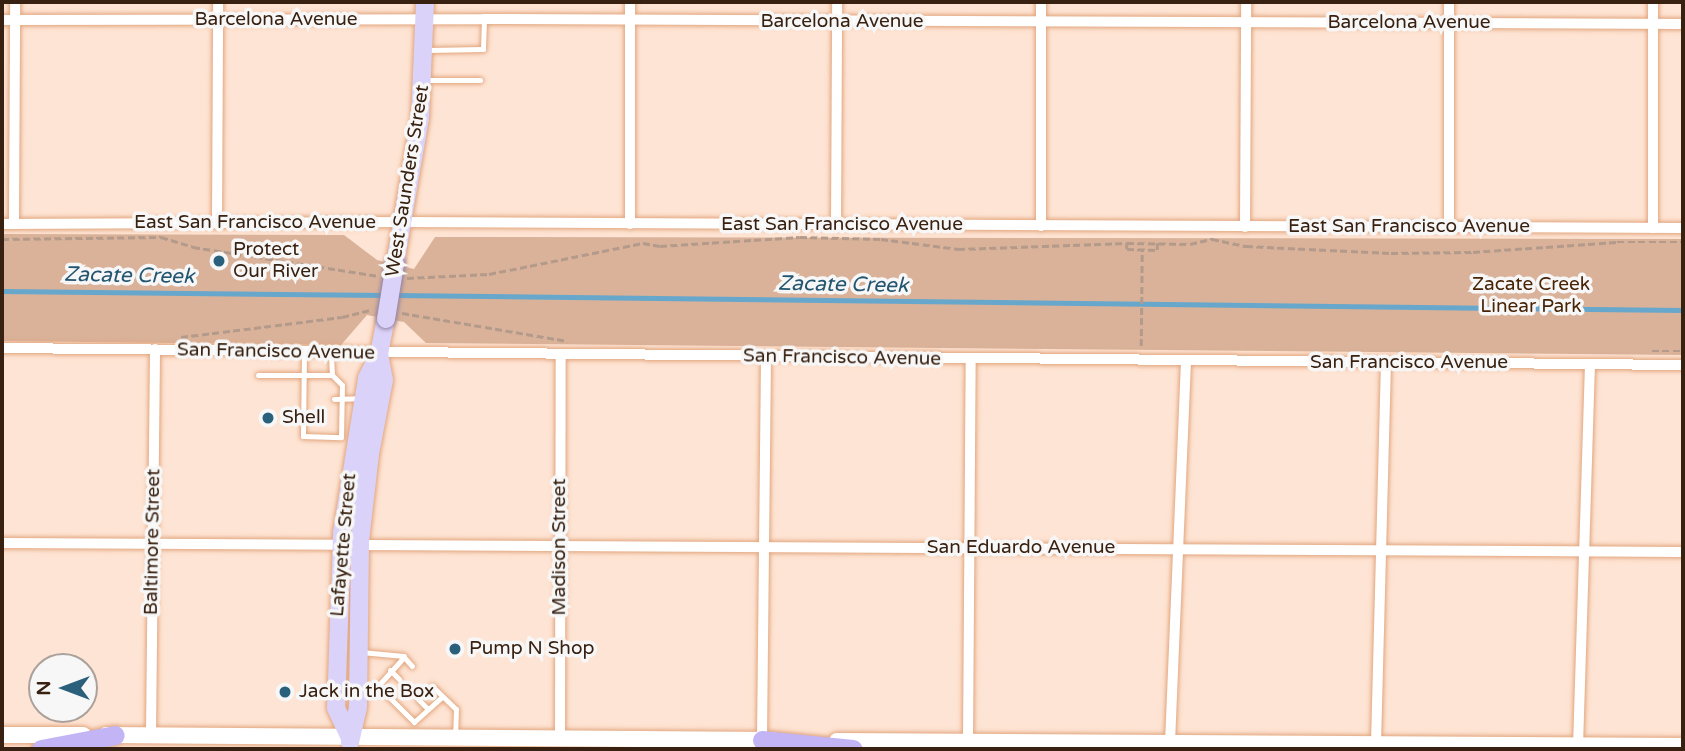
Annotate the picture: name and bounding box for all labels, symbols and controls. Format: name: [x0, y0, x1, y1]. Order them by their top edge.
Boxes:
street label: Barcelona Avenue: [194, 9, 358, 31]
street label: Barcelona Avenue: [760, 11, 924, 33]
street label: Barcelona Avenue: [1327, 12, 1491, 34]
street label: West Saunders Street: [382, 83, 434, 279]
street label: East San Francisco Avenue: [134, 212, 376, 234]
street label: East San Francisco Avenue: [721, 214, 963, 236]
street label: East San Francisco Avenue: [1288, 216, 1530, 238]
place label: Protect Our River: [233, 239, 318, 283]
marker: Protect Our River: [211, 253, 227, 269]
water label: Zacate Creek: [64, 262, 194, 290]
water label: Zacate Creek: [778, 271, 908, 299]
park label: Zacate Creek Linear Park: [1472, 274, 1590, 318]
street label: San Francisco Avenue: [177, 339, 375, 365]
street label: San Francisco Avenue: [743, 345, 941, 371]
street label: San Francisco Avenue: [1310, 352, 1508, 374]
place label: Shell: [282, 407, 325, 429]
marker: Shell: [260, 410, 276, 426]
street label: Baltimore Street: [140, 469, 166, 615]
street label: Lafayette Street: [326, 472, 362, 618]
street label: Madison Street: [549, 478, 571, 616]
street label: San Eduardo Avenue: [927, 537, 1115, 559]
place label: Pump N Shop: [469, 638, 594, 660]
marker: Pump N Shop: [447, 641, 463, 657]
north arrow: [28, 653, 98, 723]
text: N: [33, 680, 55, 696]
place label: Jack in the Box: [299, 681, 434, 703]
marker: Jack in the Box: [277, 684, 293, 700]

